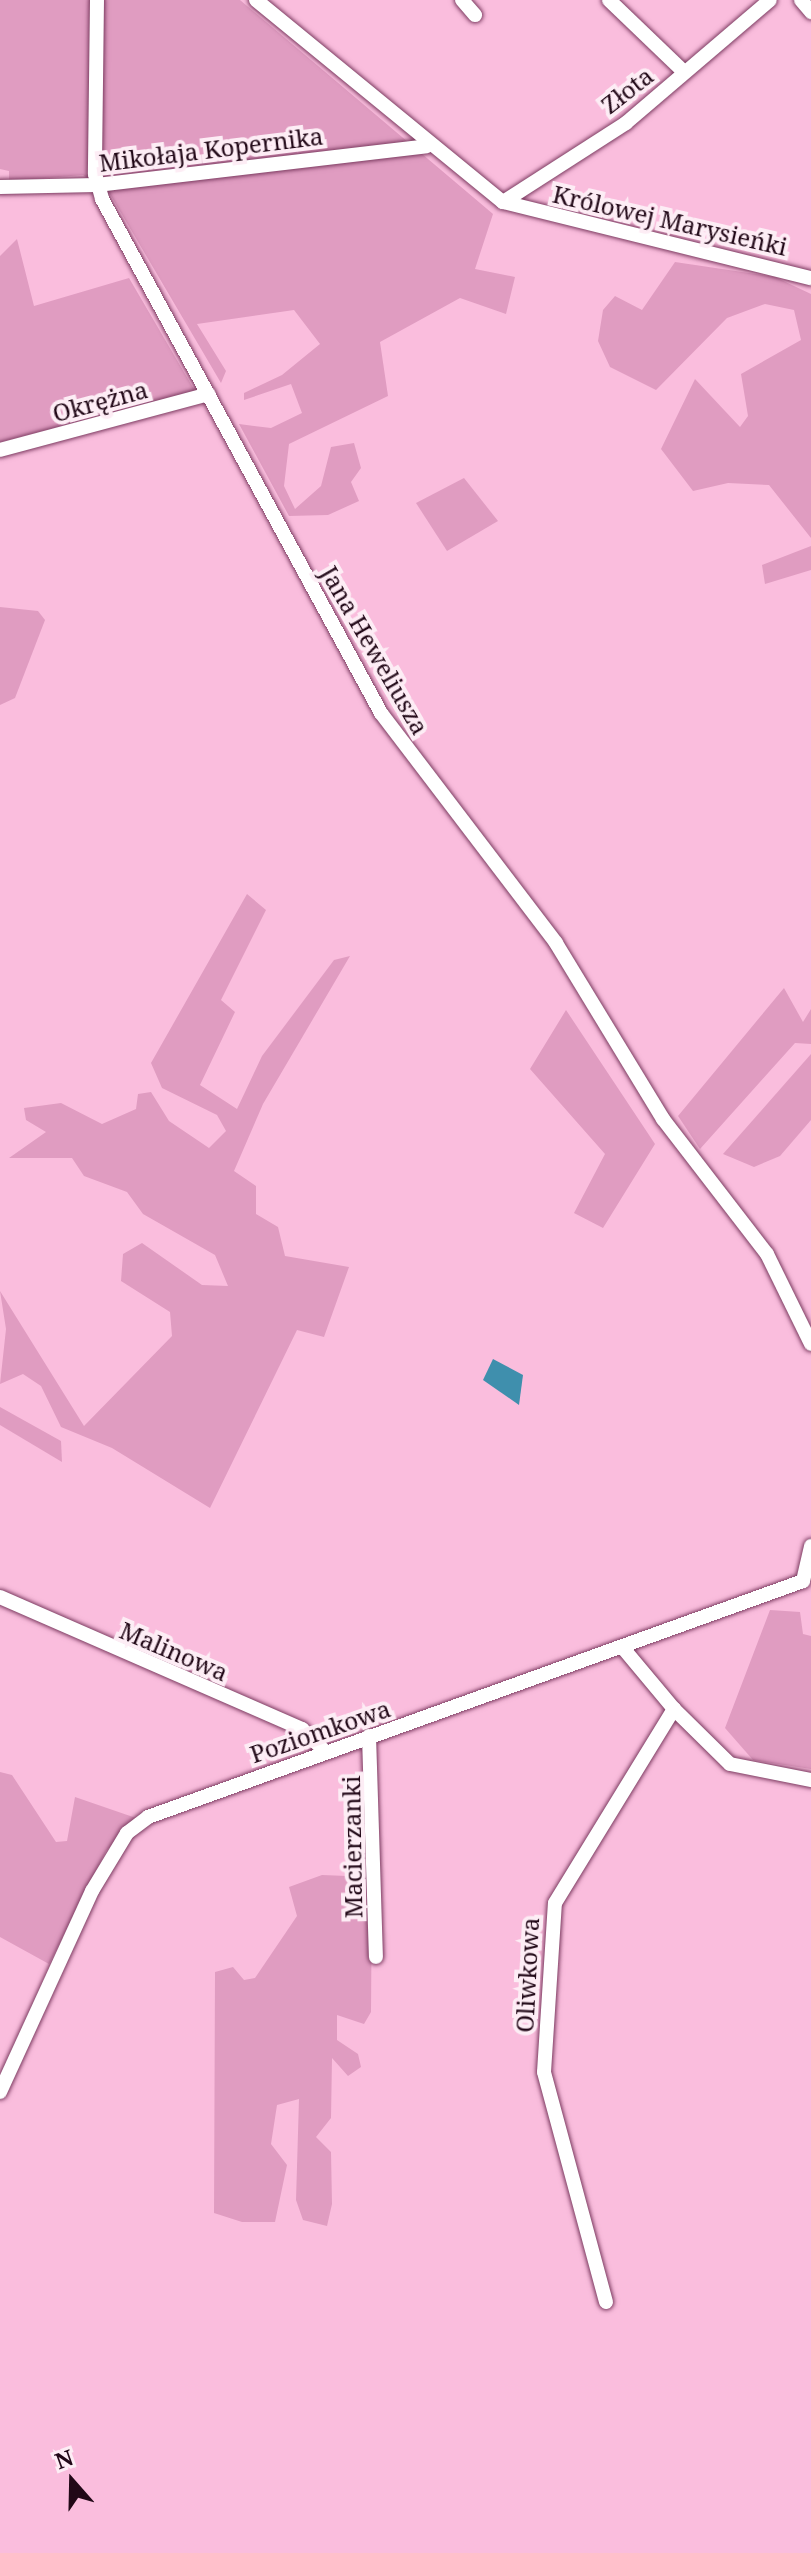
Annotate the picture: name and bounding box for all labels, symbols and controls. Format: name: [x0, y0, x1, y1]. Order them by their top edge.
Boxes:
street label: Złota: [595, 61, 659, 119]
street label: Mikołaja Kopernika: [97, 121, 325, 177]
street label: Królowej Marysieńki: [550, 179, 790, 261]
street label: Okrężna: [49, 375, 151, 427]
street label: Jana Heweliusza: [315, 561, 435, 739]
street label: Malinowa: [116, 1615, 232, 1687]
street label: Poziomkowa: [246, 1694, 394, 1768]
street label: Macierzanki: [336, 1775, 368, 1919]
street label: Oliwkowa: [510, 1917, 544, 2033]
north arrow: [32, 2441, 112, 2521]
text: N: [51, 2441, 77, 2476]

